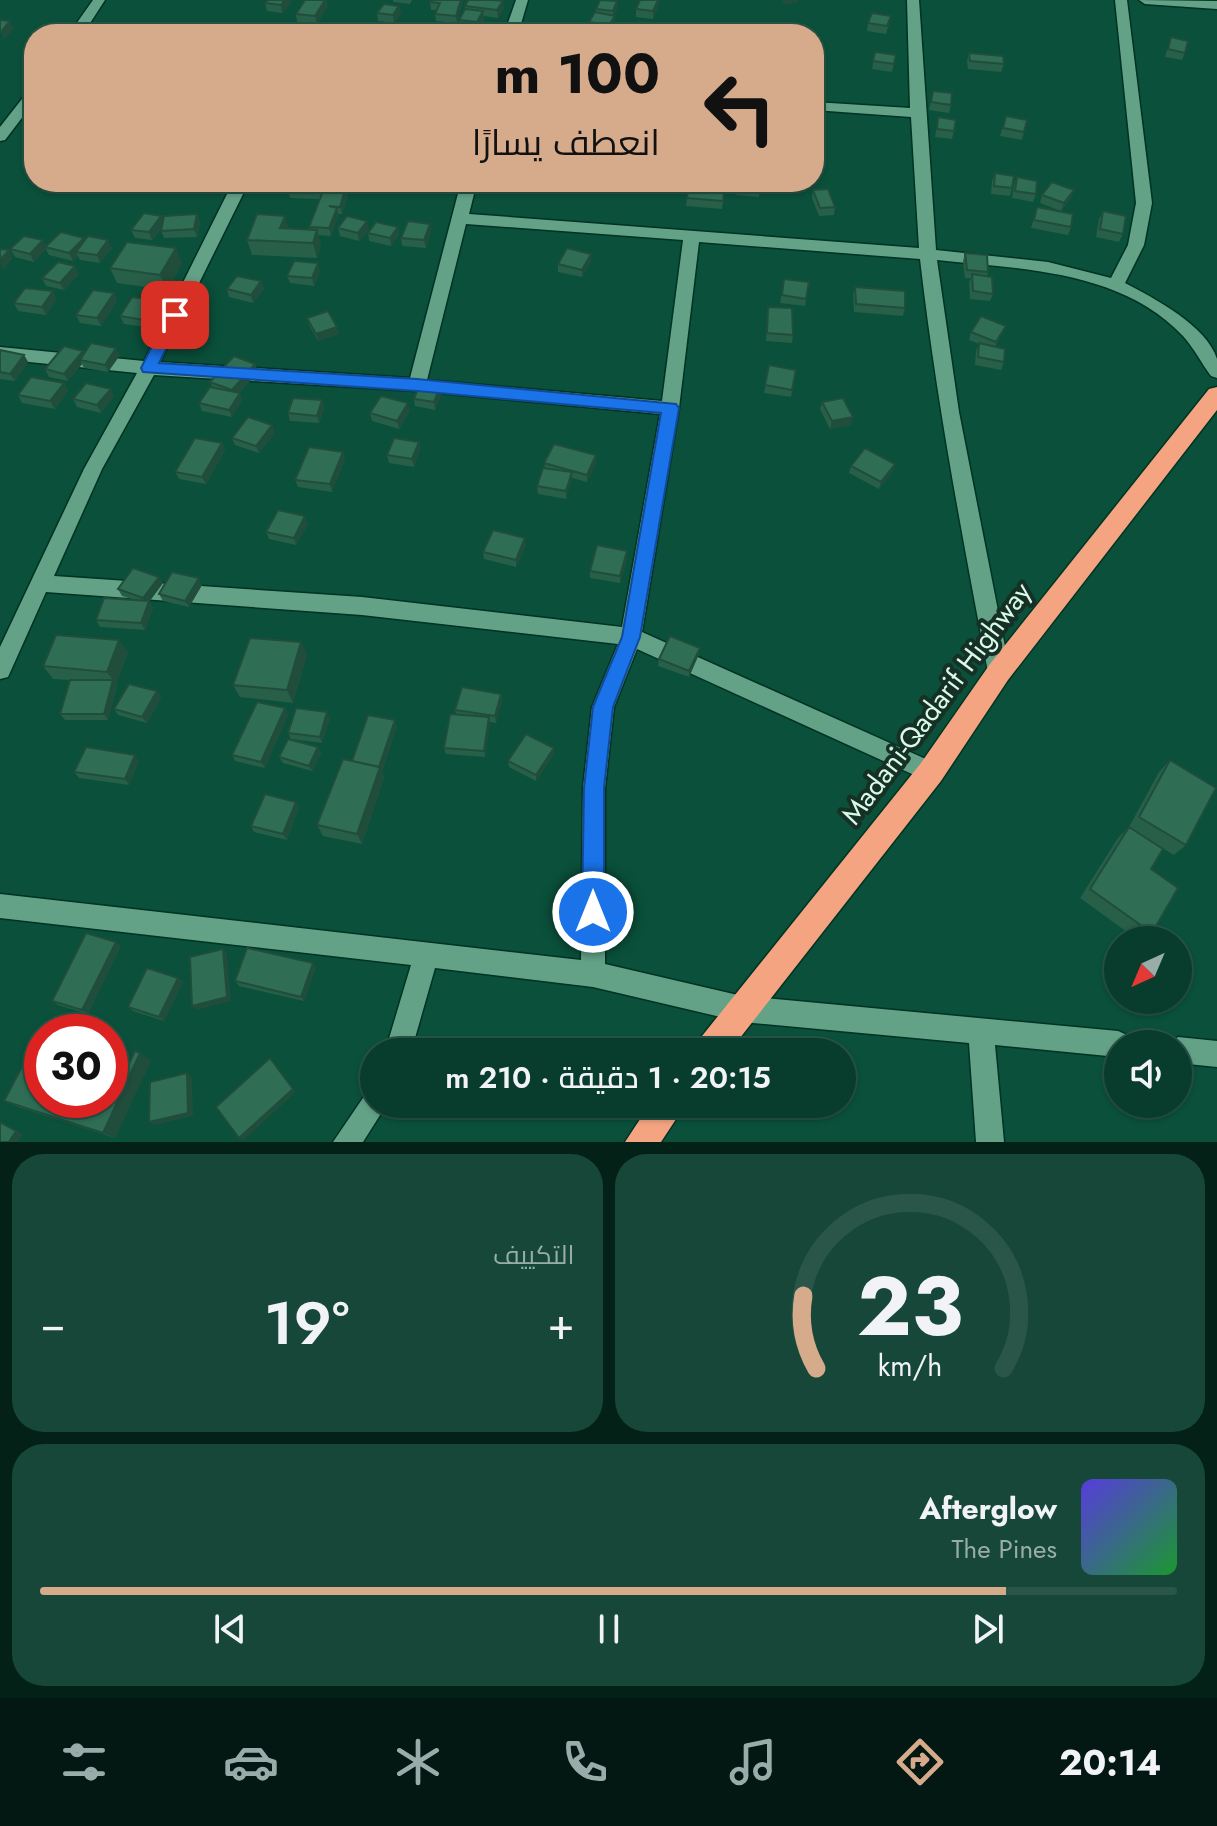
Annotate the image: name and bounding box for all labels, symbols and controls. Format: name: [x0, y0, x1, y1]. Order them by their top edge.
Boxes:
text: 100 m: [495, 33, 660, 114]
icon: left: [688, 56, 792, 160]
text: انعطف يسارًا: [472, 116, 660, 168]
pin: [141, 281, 209, 349]
icon: arrive: [153, 293, 197, 337]
street label: Madani-Qadarif Highway: [831, 573, 1042, 833]
position arrow: [551, 870, 635, 954]
north arrow: [1104, 926, 1192, 1014]
map controls: [1104, 926, 1192, 1118]
speed limit sign: 30: [24, 1014, 128, 1118]
button: sound: [1104, 1030, 1192, 1118]
text: 20:15 · 1 دقيقة · 210 m: [445, 1056, 771, 1099]
text: التكييف: [493, 1236, 575, 1274]
text: 23: [857, 1246, 963, 1366]
text: 19°: [264, 1280, 349, 1367]
text: −: [40, 1292, 66, 1356]
text: +: [547, 1292, 574, 1356]
text: km/h: [877, 1345, 942, 1387]
text: Afterglow: [920, 1487, 1057, 1530]
text: The Pines: [952, 1530, 1057, 1568]
icon: previous: [208, 1607, 252, 1651]
icon: pause: [587, 1607, 631, 1651]
icon: next: [966, 1607, 1010, 1651]
icon: filters: [56, 1734, 112, 1790]
icon: car: [223, 1734, 279, 1790]
icon: climate: [390, 1734, 446, 1790]
icon: phone: [557, 1734, 613, 1790]
icon: music: [725, 1734, 781, 1790]
icon: directions: [892, 1734, 948, 1790]
text: 20:14: [1059, 1736, 1161, 1788]

